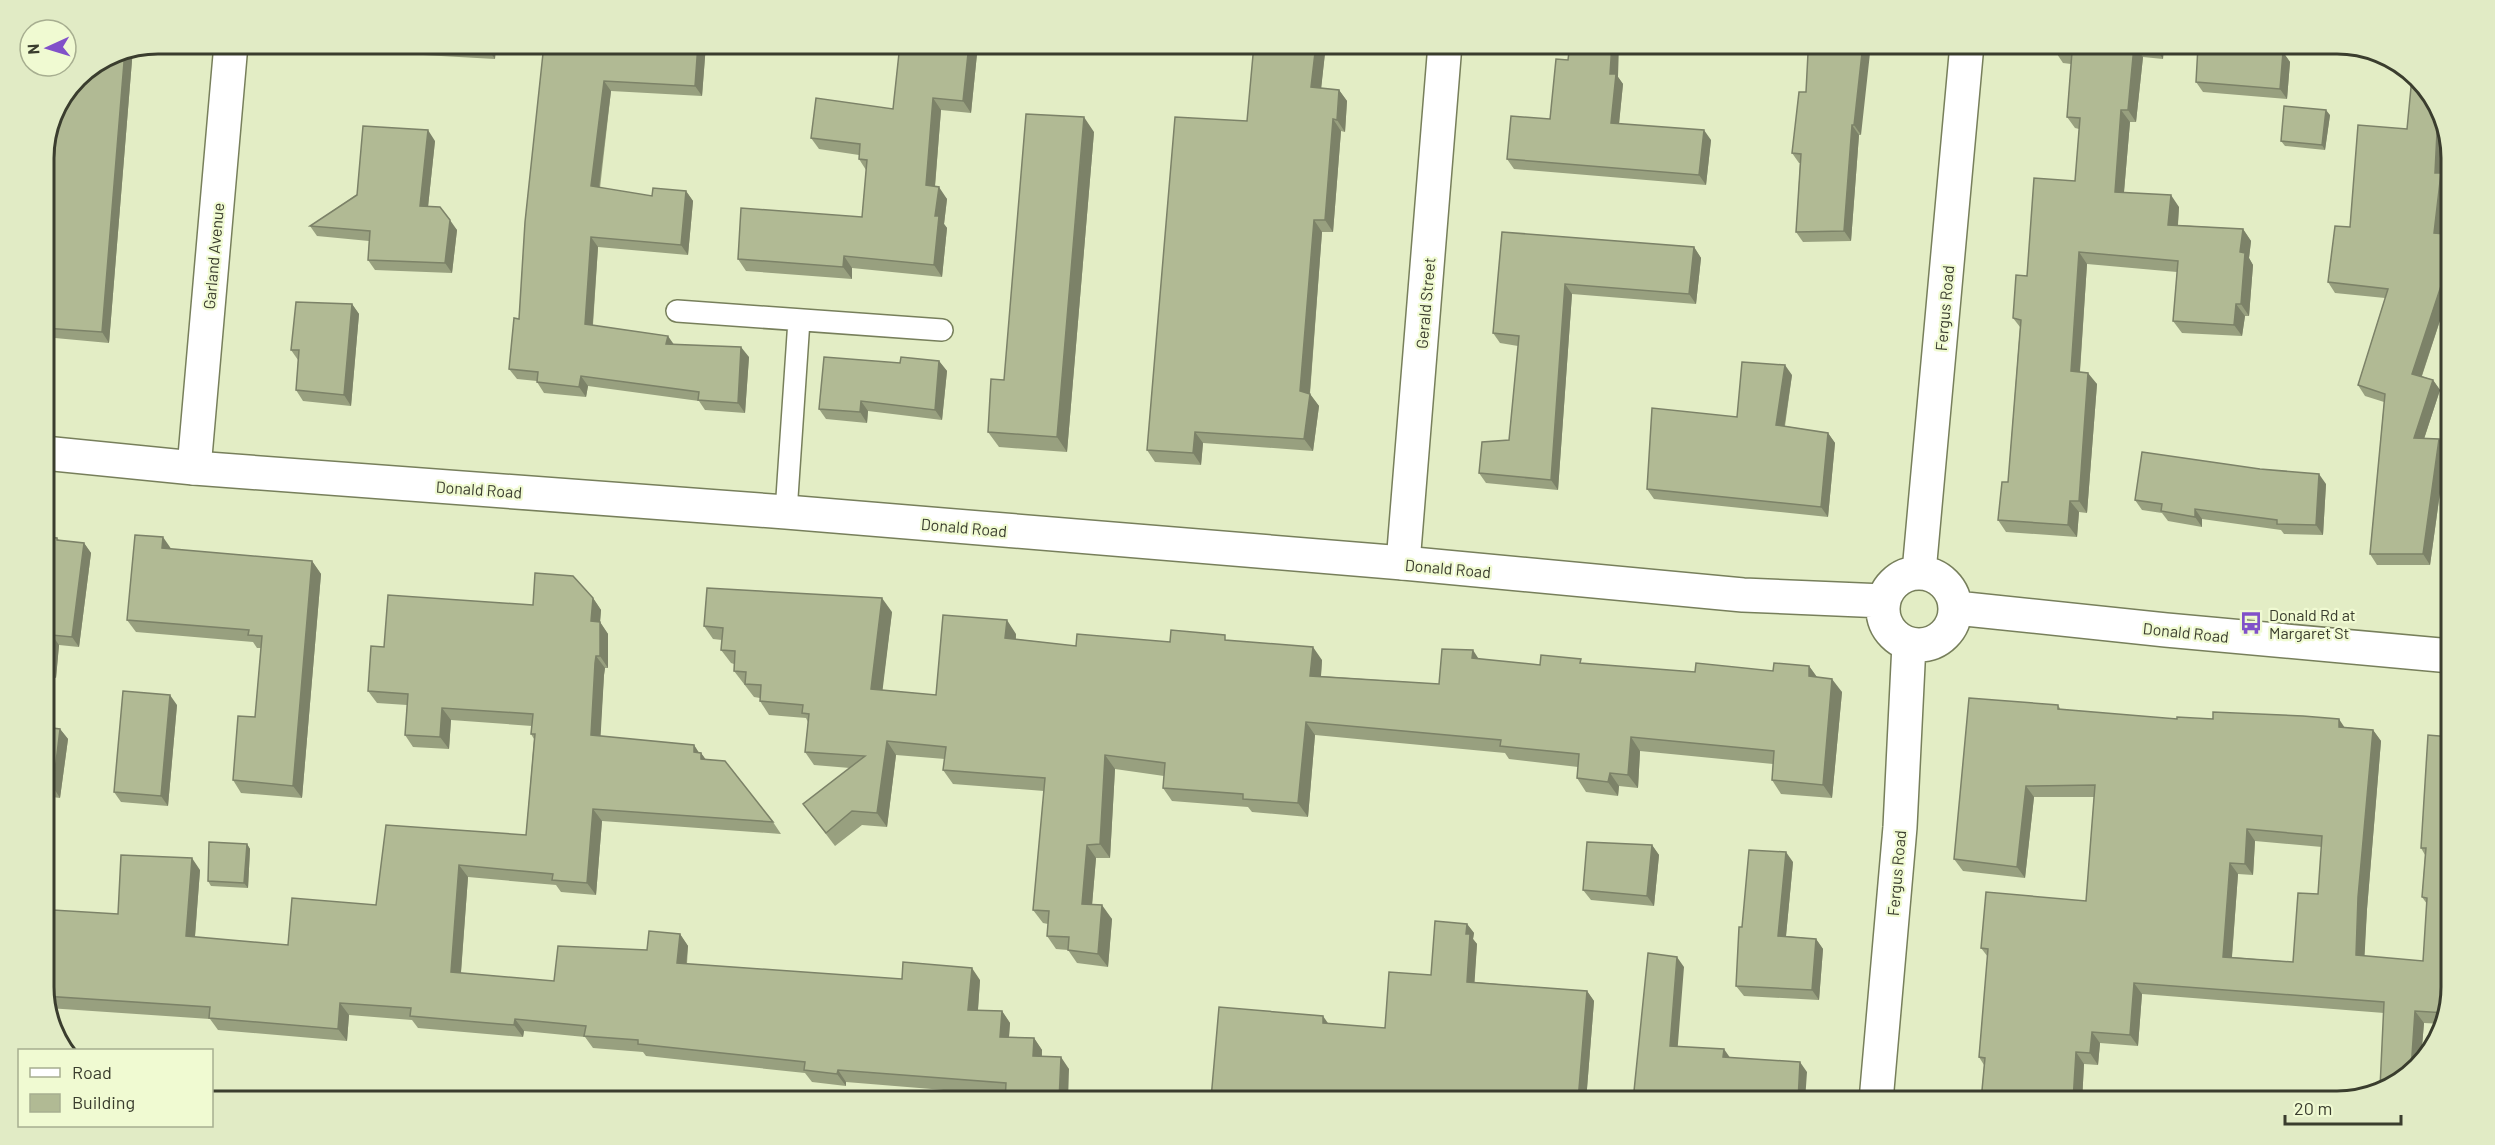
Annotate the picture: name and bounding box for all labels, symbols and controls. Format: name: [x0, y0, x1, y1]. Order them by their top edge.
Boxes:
north arrow: [18, 18, 78, 78]
text: N: [23, 43, 42, 55]
street label: Garland Avenue: [199, 202, 227, 310]
street label: Gerald Street: [1412, 257, 1438, 349]
street label: Fergus Road: [1931, 264, 1957, 352]
street label: Donald Road: [435, 477, 523, 501]
street label: Donald Road: [920, 514, 1008, 540]
street label: Donald Road: [1404, 555, 1492, 581]
place label: Donald Rd at Margaret St: [2269, 605, 2356, 642]
bus stop icon: Donald Rd at Margaret St: [2238, 610, 2264, 636]
street label: Donald Road: [2142, 618, 2230, 646]
street label: Fergus Road: [1883, 829, 1909, 917]
legend: [18, 1049, 213, 1127]
text: Road: [72, 1061, 112, 1083]
scale bar: [2285, 1088, 2400, 1126]
text: Building: [72, 1091, 135, 1113]
text: 20 m: [2294, 1097, 2332, 1119]

